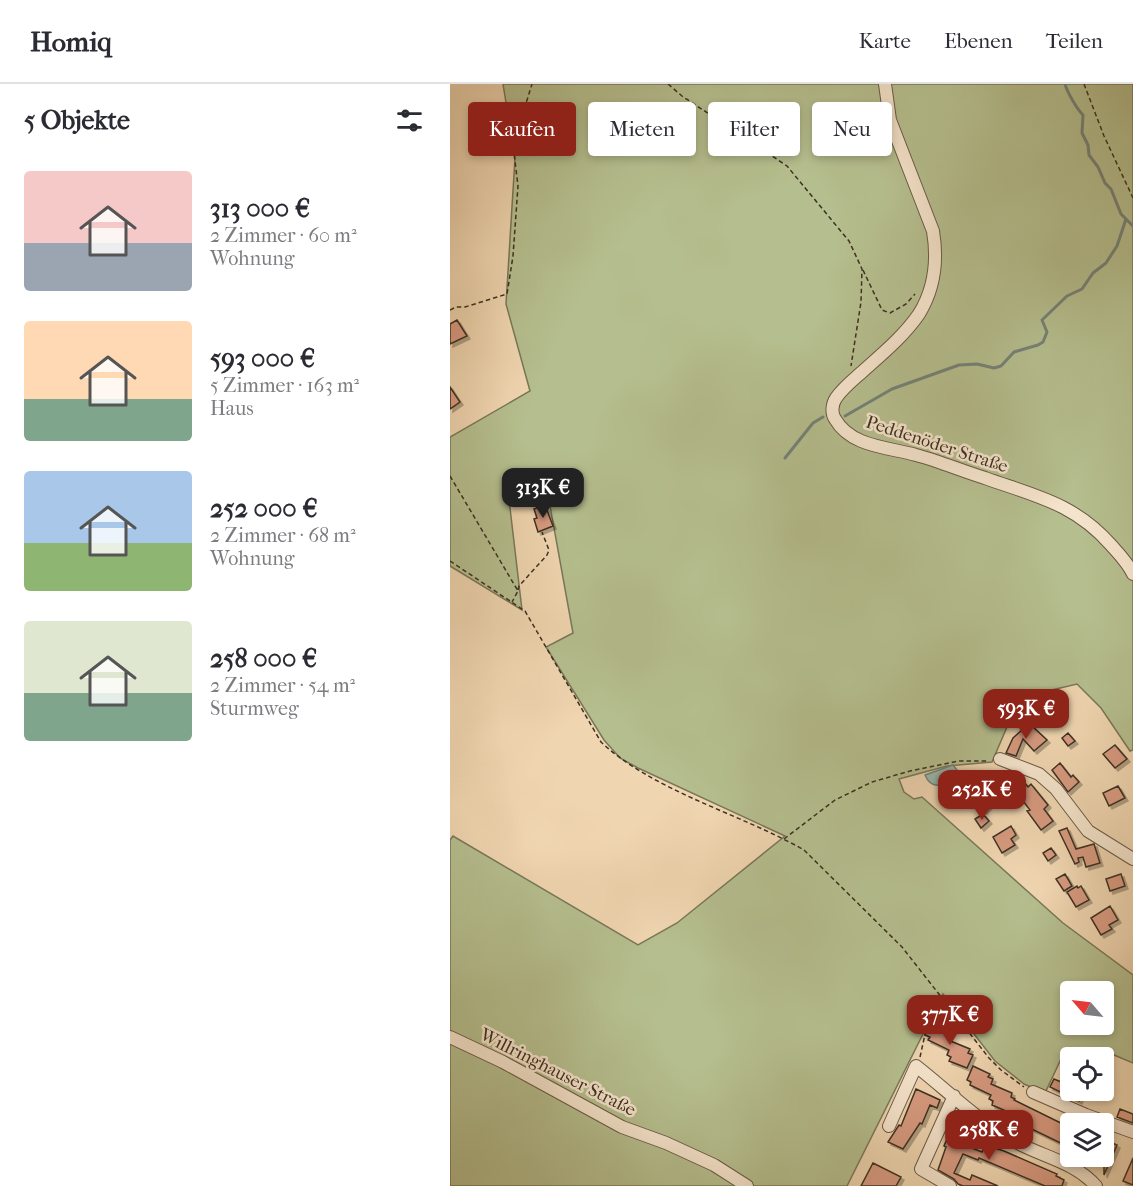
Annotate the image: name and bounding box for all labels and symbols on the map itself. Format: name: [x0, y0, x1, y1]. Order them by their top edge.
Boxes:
street label: Peddenöder Straße: [863, 412, 1011, 477]
pin: 313K €: [494, 468, 592, 519]
pin: 593K €: [977, 689, 1075, 740]
pin: 252K €: [933, 770, 1031, 821]
north arrow: [1060, 981, 1114, 1035]
pin: 377K €: [901, 995, 999, 1046]
street label: Willringhauser Straße: [475, 1024, 639, 1121]
pin: 258K €: [940, 1110, 1038, 1161]

